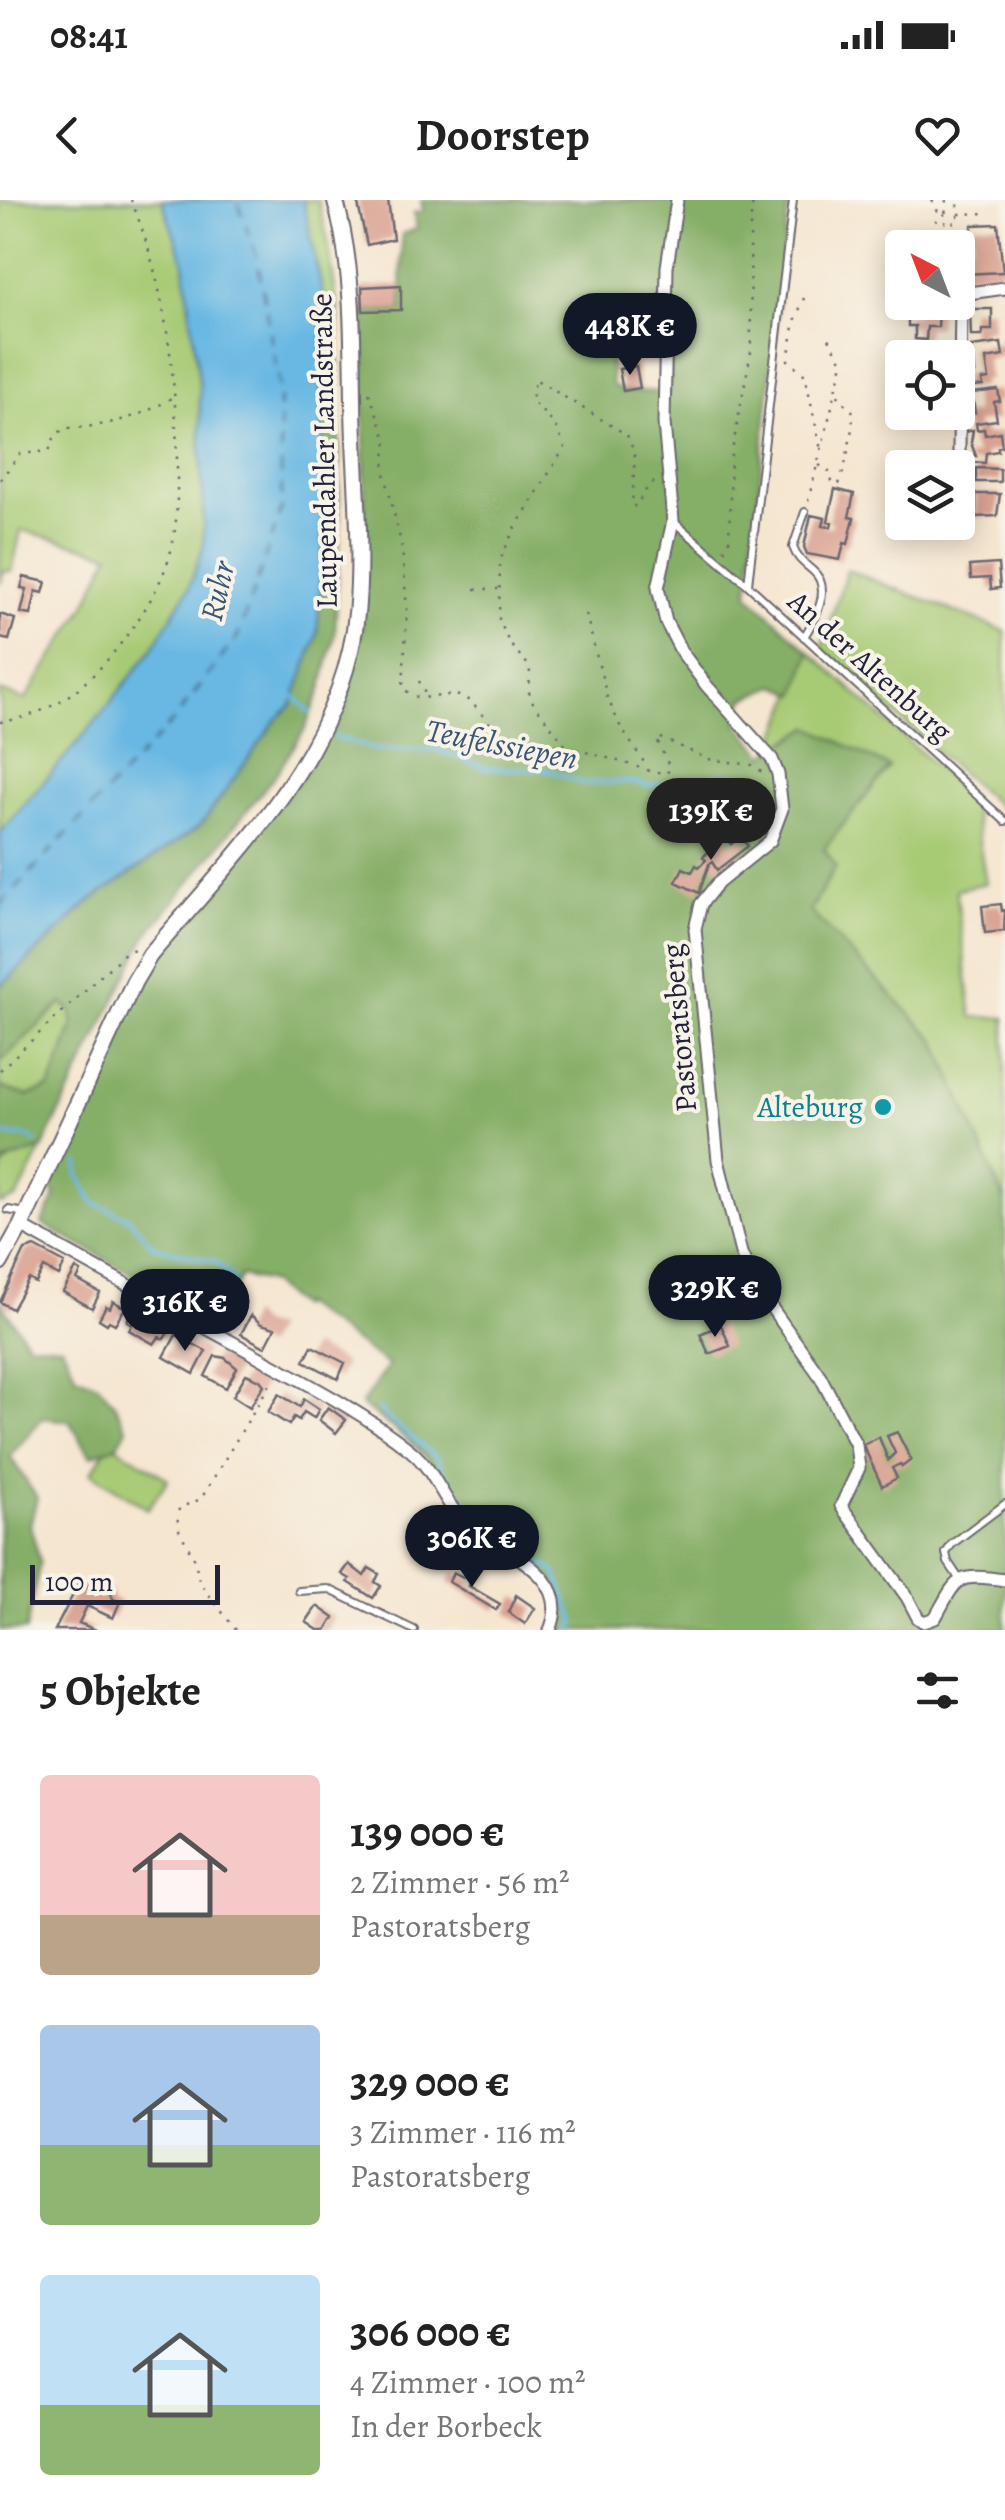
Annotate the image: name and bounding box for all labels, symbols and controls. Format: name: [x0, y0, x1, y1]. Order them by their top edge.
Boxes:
text: 08:41: [50, 9, 128, 61]
text: Doorstep: [415, 104, 590, 166]
icon: back: [40, 108, 95, 163]
icon: heart: [910, 108, 965, 163]
north arrow: [885, 230, 975, 320]
map controls: [885, 230, 975, 540]
street label: Laupendahler Landstraße: [301, 293, 347, 609]
pin: 448K €: [549, 293, 711, 378]
text: 448K €: [585, 303, 675, 347]
button: locate: [885, 340, 975, 430]
button: layers: [885, 450, 975, 540]
water label: Ruhr: [189, 556, 245, 625]
street label: An der Altenburg: [778, 581, 961, 751]
water label: Teufelssiepen: [423, 708, 581, 780]
pin: 139K €: [630, 778, 792, 863]
text: 139K €: [669, 788, 754, 832]
street label: Pastoratsberg: [652, 942, 706, 1114]
place label: Alteburg: [756, 1087, 863, 1127]
marker: Alteburg: [872, 1096, 894, 1118]
pin: 329K €: [634, 1255, 796, 1340]
text: 329K €: [671, 1265, 760, 1309]
pin: 316K €: [104, 1269, 266, 1354]
text: 316K €: [142, 1279, 228, 1323]
pin: 306K €: [391, 1505, 553, 1590]
text: 306K €: [427, 1515, 517, 1559]
scale bar: [30, 1560, 220, 1604]
text: 100 m: [45, 1563, 113, 1601]
text: 5 Objekte: [40, 1662, 201, 1719]
icon: filters: [910, 1663, 965, 1718]
text: 139 000 €: [350, 1803, 505, 1860]
icon: home: [120, 1815, 240, 1935]
text: 2 Zimmer · 56 m²: [350, 1860, 570, 1904]
text: Pastoratsberg: [350, 1904, 530, 1948]
text: 329 000 €: [350, 2053, 510, 2110]
icon: home: [120, 2065, 240, 2185]
text: 3 Zimmer · 116 m²: [350, 2110, 576, 2154]
text: Pastoratsberg: [350, 2154, 530, 2198]
text: 306 000 €: [350, 2303, 511, 2360]
icon: home: [120, 2315, 240, 2435]
text: 4 Zimmer · 100 m²: [350, 2360, 585, 2404]
text: In der Borbeck: [350, 2404, 542, 2448]

